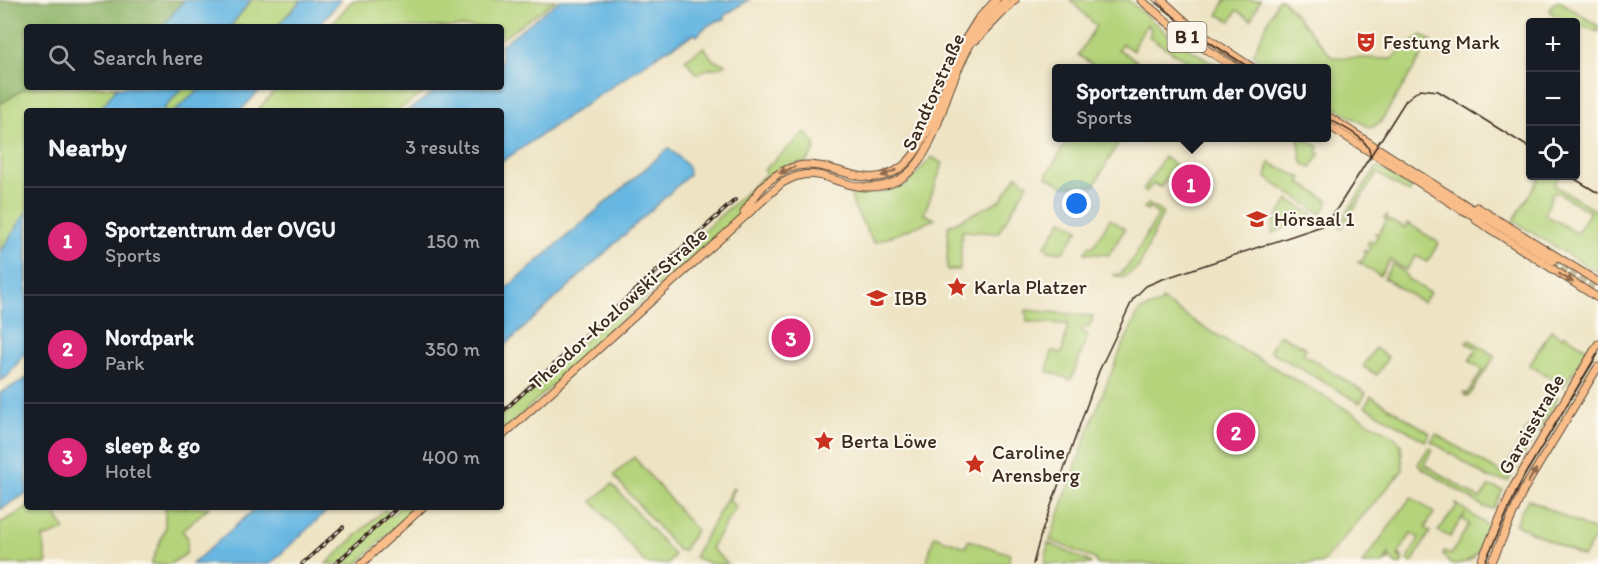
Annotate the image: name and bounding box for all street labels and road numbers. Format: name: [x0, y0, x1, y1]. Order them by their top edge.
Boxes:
road number: B 1: [1168, 22, 1206, 52]
street label: Sandtorstraße: [896, 30, 970, 154]
street label: Theodor-Kozlowski-Straße: [524, 222, 712, 394]
street label: Gareisstraße: [1493, 370, 1569, 478]

